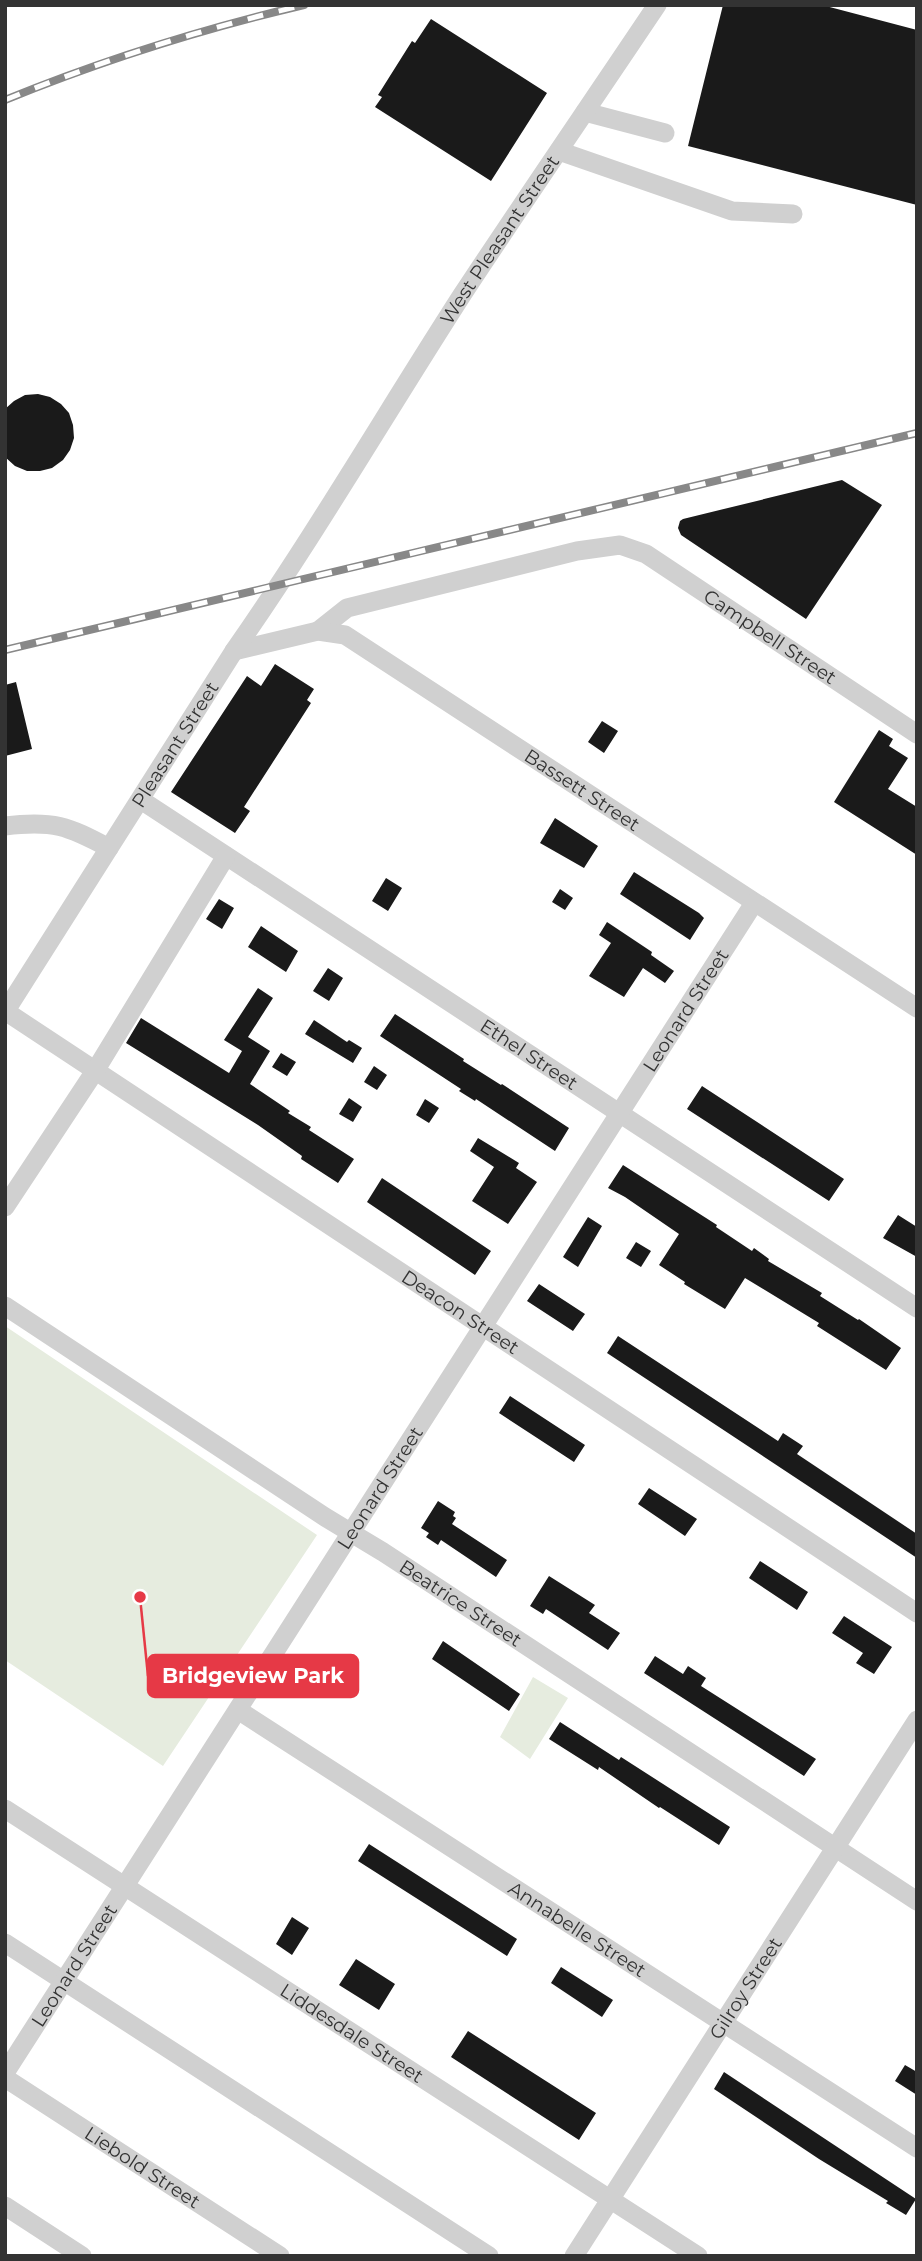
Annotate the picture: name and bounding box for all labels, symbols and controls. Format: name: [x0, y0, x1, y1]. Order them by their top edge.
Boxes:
street label: West Pleasant Street: [435, 151, 564, 329]
street label: Campbell Street: [699, 585, 841, 689]
street label: Pleasant Street: [127, 677, 224, 812]
street label: Bassett Street: [520, 744, 644, 836]
street label: Leonard Street: [638, 944, 734, 1076]
street label: Ethel Street: [476, 1014, 582, 1095]
street label: Deacon Street: [397, 1265, 524, 1359]
street label: Leonard Street: [332, 1422, 428, 1554]
street label: Beatrice Street: [395, 1555, 526, 1652]
callout: Bridgeview Park: [148, 1655, 358, 1697]
text: Bridgeview Park: [162, 1663, 344, 1688]
street label: Annabelle Street: [504, 1877, 651, 1982]
street label: Leonard Street: [27, 1900, 122, 2031]
street label: Gilroy Street: [705, 1933, 787, 2044]
street label: Liddesdale Street: [276, 1979, 428, 2088]
street label: Liebold Street: [80, 2122, 205, 2214]

